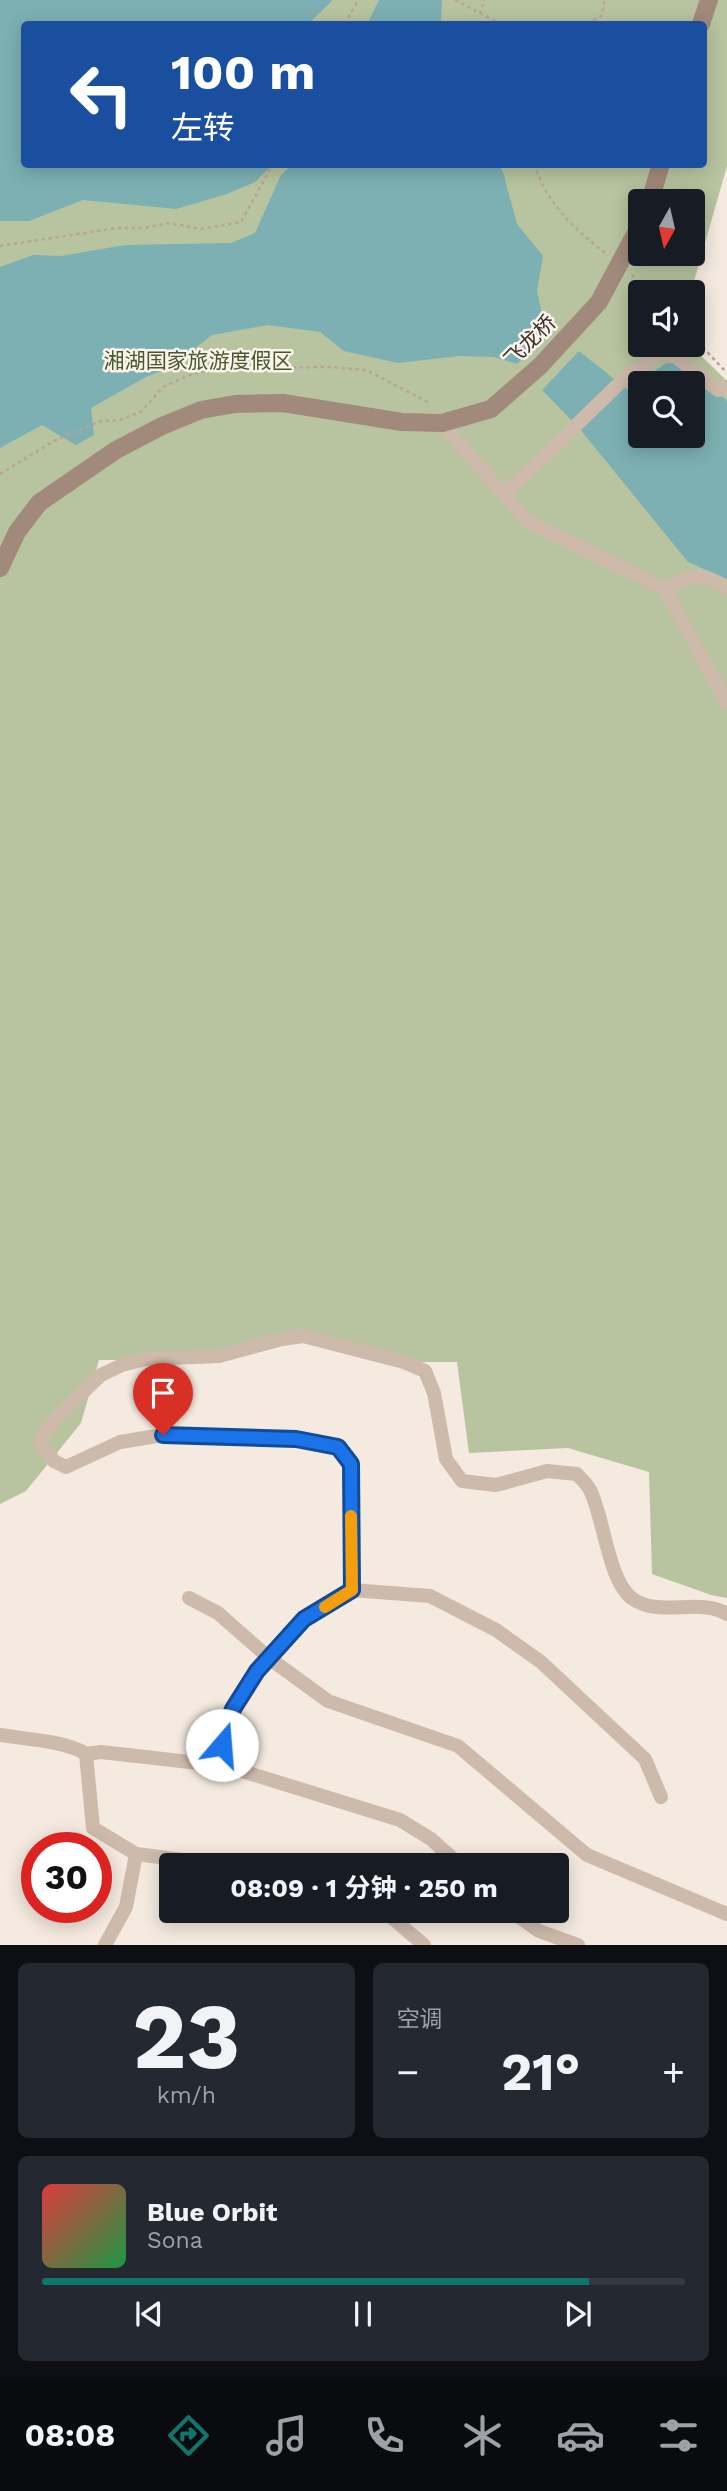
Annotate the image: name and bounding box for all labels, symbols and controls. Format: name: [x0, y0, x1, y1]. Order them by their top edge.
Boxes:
text: 100 m: [171, 43, 315, 101]
icon: left: [56, 49, 147, 140]
text: 左转: [171, 109, 235, 147]
north arrow: [628, 189, 705, 266]
map controls: [628, 189, 705, 448]
button: sound: [628, 280, 705, 357]
street label: 飞龙桥: [499, 310, 561, 372]
park label: 湘湖国家旅游度假区: [104, 348, 293, 373]
button: search: [628, 371, 705, 448]
pin: [133, 1363, 193, 1435]
icon: arrive: [144, 1374, 182, 1412]
position arrow: [185, 1708, 259, 1782]
speed limit sign: 30: [21, 1832, 112, 1923]
text: 08:09 · 1 分钟 · 250 m: [230, 1873, 498, 1903]
text: 23: [132, 1983, 240, 2090]
text: 空调: [397, 2006, 443, 2033]
text: 21°: [501, 2042, 580, 2103]
text: −: [397, 2050, 419, 2094]
text: +: [662, 2050, 685, 2094]
text: km/h: [157, 2082, 216, 2109]
text: Blue Orbit: [147, 2197, 277, 2227]
text: Sona: [147, 2227, 203, 2254]
icon: previous: [130, 2295, 168, 2333]
icon: pause: [344, 2295, 382, 2333]
icon: next: [559, 2295, 597, 2333]
icon: directions: [164, 2411, 213, 2460]
icon: music: [262, 2411, 311, 2460]
icon: phone: [360, 2411, 409, 2460]
icon: climate: [458, 2411, 507, 2460]
icon: car: [556, 2411, 605, 2460]
icon: filters: [654, 2411, 703, 2460]
text: 08:08: [24, 2416, 115, 2454]

